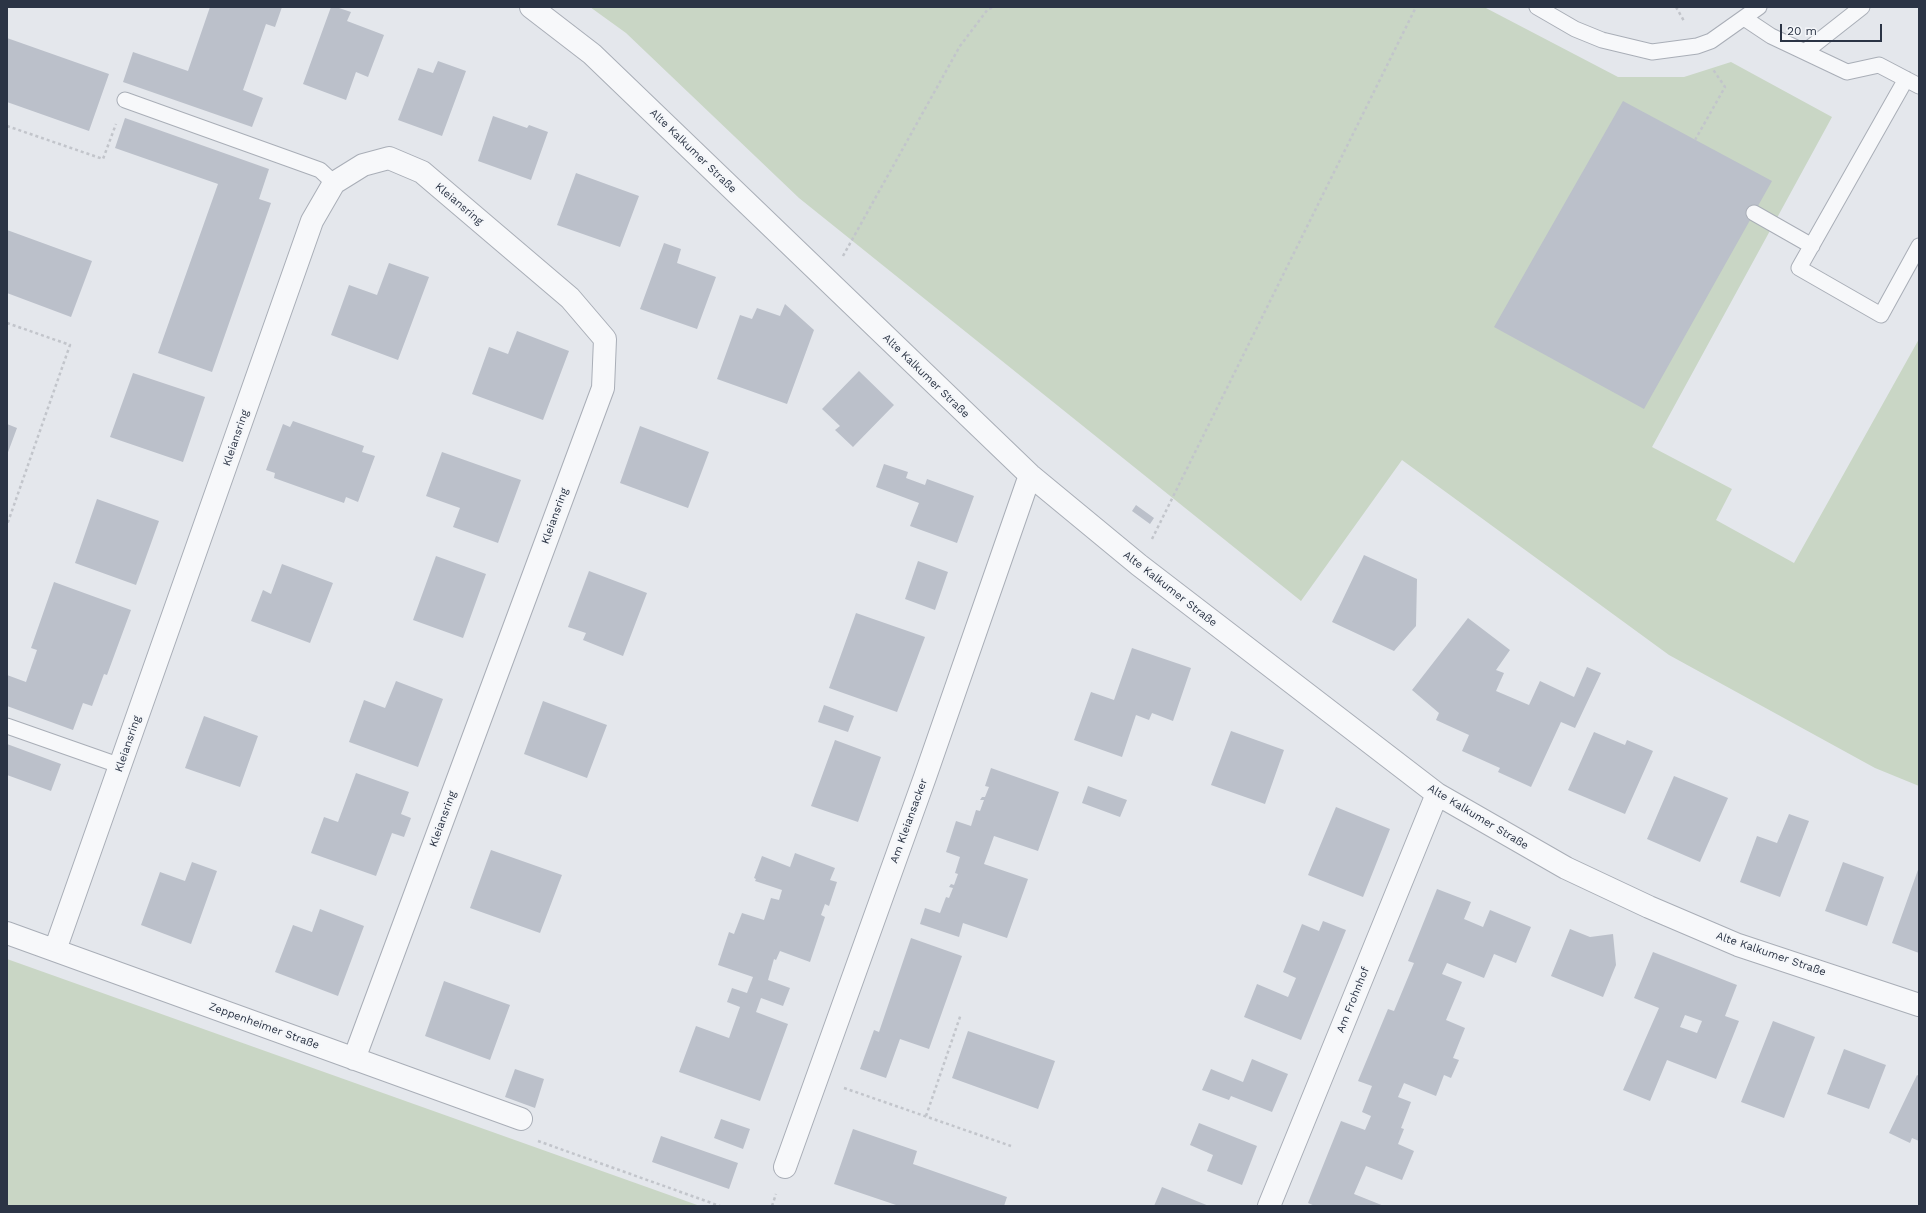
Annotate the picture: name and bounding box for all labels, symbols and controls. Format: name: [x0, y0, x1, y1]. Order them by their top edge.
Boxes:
scale bar: [1782, 16, 1884, 42]
text: 20 m: [1787, 24, 1817, 38]
street label: Alte Kalkumer Straße: [647, 106, 739, 196]
street label: Kleiansring: [432, 180, 486, 228]
street label: Alte Kalkumer Straße: [880, 331, 972, 421]
street label: Kleiansring: [220, 408, 252, 468]
street label: Kleiansring: [539, 486, 571, 546]
street label: Alte Kalkumer Straße: [1121, 548, 1219, 630]
street label: Kleiansring: [112, 714, 144, 774]
street label: Am Kleiansacker: [888, 777, 930, 865]
street label: Alte Kalkumer Straße: [1425, 782, 1531, 852]
street label: Kleiansring: [427, 789, 459, 849]
street label: Alte Kalkumer Straße: [1714, 929, 1828, 979]
street label: Am Frohnhof: [1334, 965, 1372, 1035]
street label: Zeppenheimer Straße: [207, 1000, 321, 1052]

